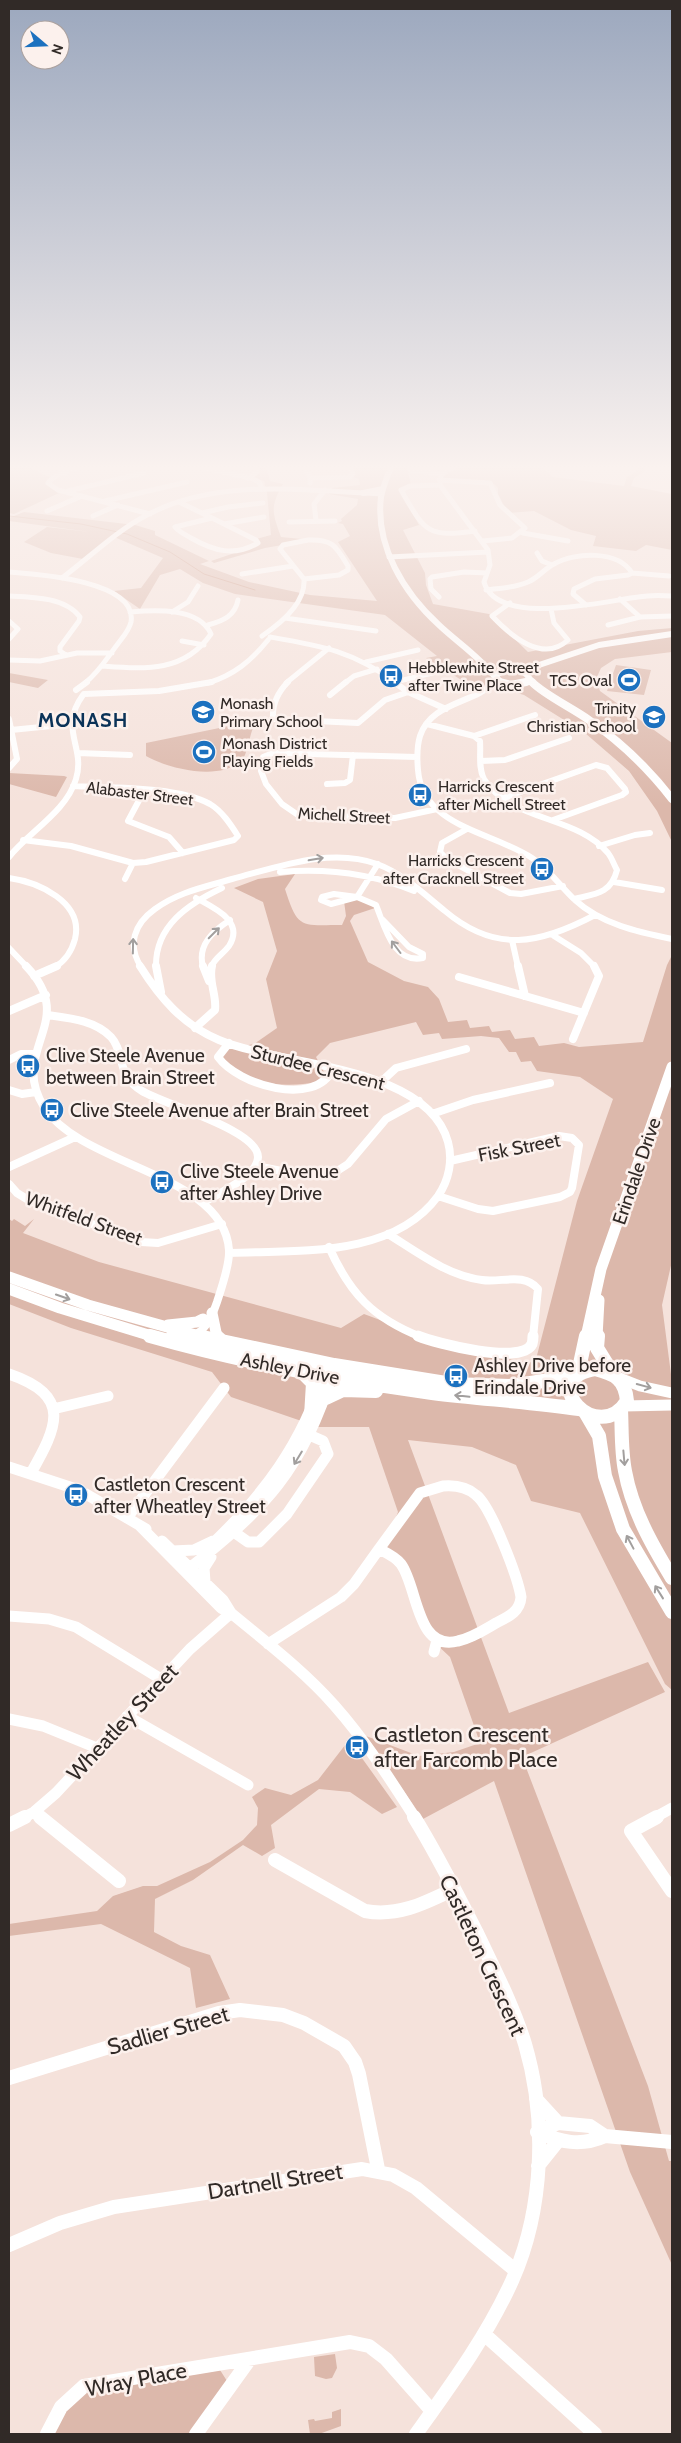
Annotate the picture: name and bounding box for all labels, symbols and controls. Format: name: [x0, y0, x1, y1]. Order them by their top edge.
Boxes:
north arrow: [20, 20, 70, 70]
text: N: [47, 42, 67, 57]
place label: Hebblewhite Street after Twine Place: [408, 658, 539, 695]
bus stop icon: Hebblewhite Street after Twine Place: [378, 663, 404, 689]
sports icon: TCS Oval: [616, 667, 642, 693]
place label: TCS Oval: [550, 671, 612, 690]
place label: Monash Primary School: [220, 694, 323, 731]
school or university icon: Monash Primary School: [190, 699, 216, 725]
place label: Trinity Christian School: [527, 699, 636, 736]
school or university icon: Trinity Christian School: [641, 704, 667, 730]
district label: MONASH: [38, 708, 128, 732]
place label: Monash District Playing Fields: [222, 734, 328, 771]
sports icon: Monash District Playing Fields: [191, 739, 217, 765]
place label: Harricks Crescent after Michell Street: [438, 777, 566, 814]
street label: Alabaster Street: [85, 778, 195, 810]
bus stop icon: Harricks Crescent after Michell Street: [407, 782, 433, 808]
street label: Michell Street: [297, 804, 391, 827]
place label: Harricks Crescent after Cracknell Street: [383, 851, 525, 888]
one-way arrow: [308, 854, 324, 864]
bus stop icon: Harricks Crescent after Cracknell Street: [529, 856, 555, 882]
one-way arrow: [207, 927, 220, 939]
one-way arrow: [128, 938, 138, 954]
one-way arrow: [391, 940, 401, 954]
street label: Sturdee Crescent: [249, 1040, 388, 1095]
place label: Clive Steele Avenue between Brain Street: [46, 1044, 215, 1089]
bus stop icon: Clive Steele Avenue between Brain Street: [15, 1053, 41, 1079]
bus stop icon: Clive Steele Avenue after Brain Street: [39, 1097, 65, 1123]
place label: Clive Steele Avenue after Brain Street: [70, 1099, 369, 1122]
street label: Erindale Drive: [607, 1114, 666, 1228]
street label: Fisk Street: [476, 1128, 563, 1167]
place label: Clive Steele Avenue after Ashley Drive: [180, 1160, 339, 1205]
bus stop icon: Clive Steele Avenue after Ashley Drive: [149, 1169, 175, 1195]
street label: Whitfeld Street: [22, 1187, 146, 1250]
one-way arrow: [55, 1292, 71, 1302]
street label: Ashley Drive: [238, 1348, 342, 1389]
place label: Ashley Drive before Erindale Drive: [474, 1354, 631, 1399]
bus stop icon: Ashley Drive before Erindale Drive: [443, 1363, 469, 1389]
one-way arrow: [636, 1382, 652, 1392]
one-way arrow: [454, 1391, 470, 1400]
one-way arrow: [619, 1449, 629, 1465]
one-way arrow: [293, 1450, 303, 1464]
place label: Castleton Crescent after Wheatley Street: [94, 1473, 266, 1518]
bus stop icon: Castleton Crescent after Wheatley Street: [63, 1482, 89, 1508]
one-way arrow: [625, 1535, 634, 1550]
one-way arrow: [654, 1585, 664, 1599]
street label: Wheatley Street: [61, 1658, 184, 1787]
place label: Castleton Crescent after Farcomb Place: [374, 1721, 557, 1773]
bus stop icon: Castleton Crescent after Farcomb Place: [344, 1734, 370, 1760]
street label: Castleton Crescent: [433, 1870, 532, 2041]
street label: Sadlier Street: [104, 2000, 233, 2061]
street label: Dartnell Street: [206, 2157, 345, 2205]
street label: Wray Place: [83, 2356, 189, 2403]

